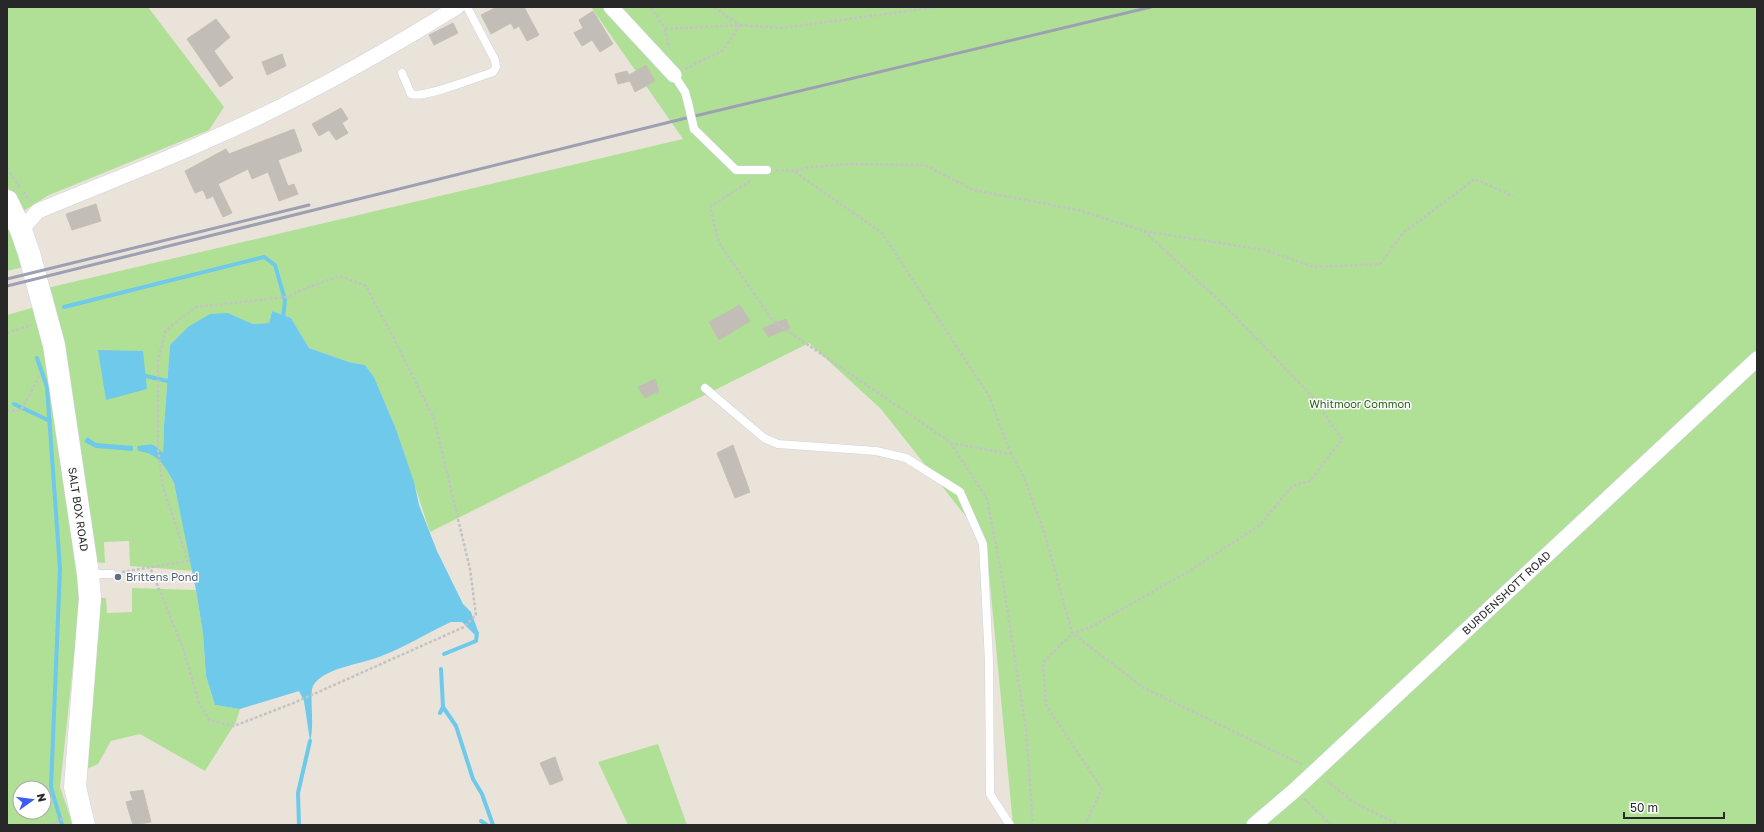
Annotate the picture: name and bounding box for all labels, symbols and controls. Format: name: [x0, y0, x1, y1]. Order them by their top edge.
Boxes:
park label: Whitmoor Common: [1309, 397, 1411, 410]
street label: SALT BOX ROAD: [66, 466, 92, 553]
street label: BURDENSHOTT ROAD: [1459, 548, 1553, 637]
place label: Brittens Pond: [126, 570, 198, 583]
marker: Brittens Pond: [113, 572, 123, 582]
north arrow: [12, 780, 52, 820]
text: N: [35, 792, 50, 803]
scale bar: [1624, 794, 1724, 820]
text: 50 m: [1630, 800, 1658, 815]

